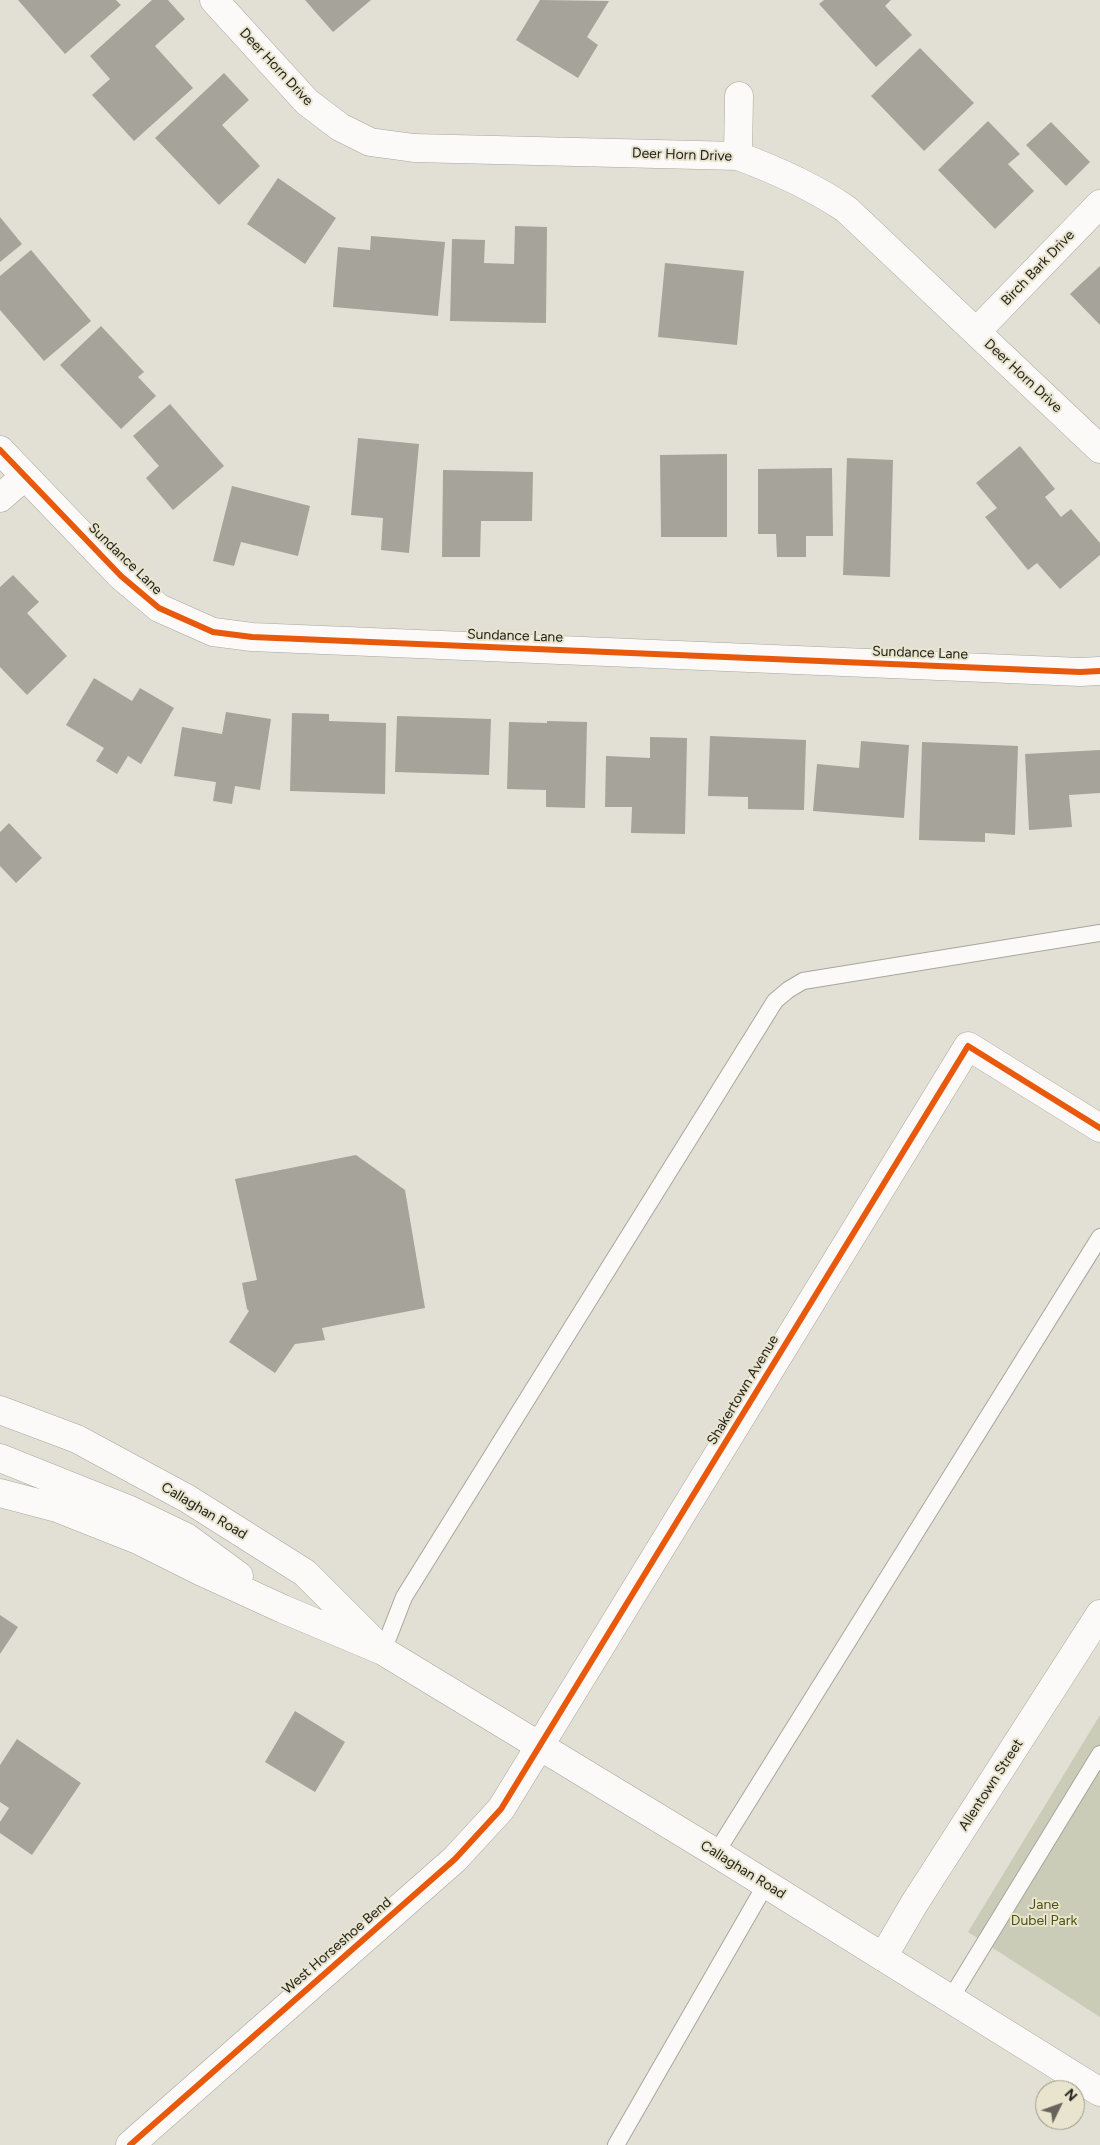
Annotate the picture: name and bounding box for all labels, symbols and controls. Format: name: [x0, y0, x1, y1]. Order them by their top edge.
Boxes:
street label: Deer Horn Drive: [236, 25, 316, 109]
street label: Deer Horn Drive: [632, 145, 732, 165]
street label: Birch Bark Drive: [998, 227, 1078, 309]
street label: Deer Horn Drive: [981, 336, 1065, 416]
street label: Sundance Lane: [85, 520, 165, 598]
street label: Sundance Lane: [467, 626, 563, 646]
street label: Sundance Lane: [872, 643, 968, 663]
street label: Shakertown Avenue: [704, 1332, 782, 1448]
street label: Callaghan Road: [158, 1479, 250, 1543]
street label: Allentown Street: [955, 1736, 1027, 1834]
street label: Callaghan Road: [697, 1837, 789, 1903]
street label: West Horseshoe Bend: [279, 1894, 395, 1998]
park label: Jane Dubel Park: [1011, 1897, 1077, 1930]
north arrow: [1035, 2080, 1085, 2130]
text: N: [1061, 2086, 1081, 2105]

